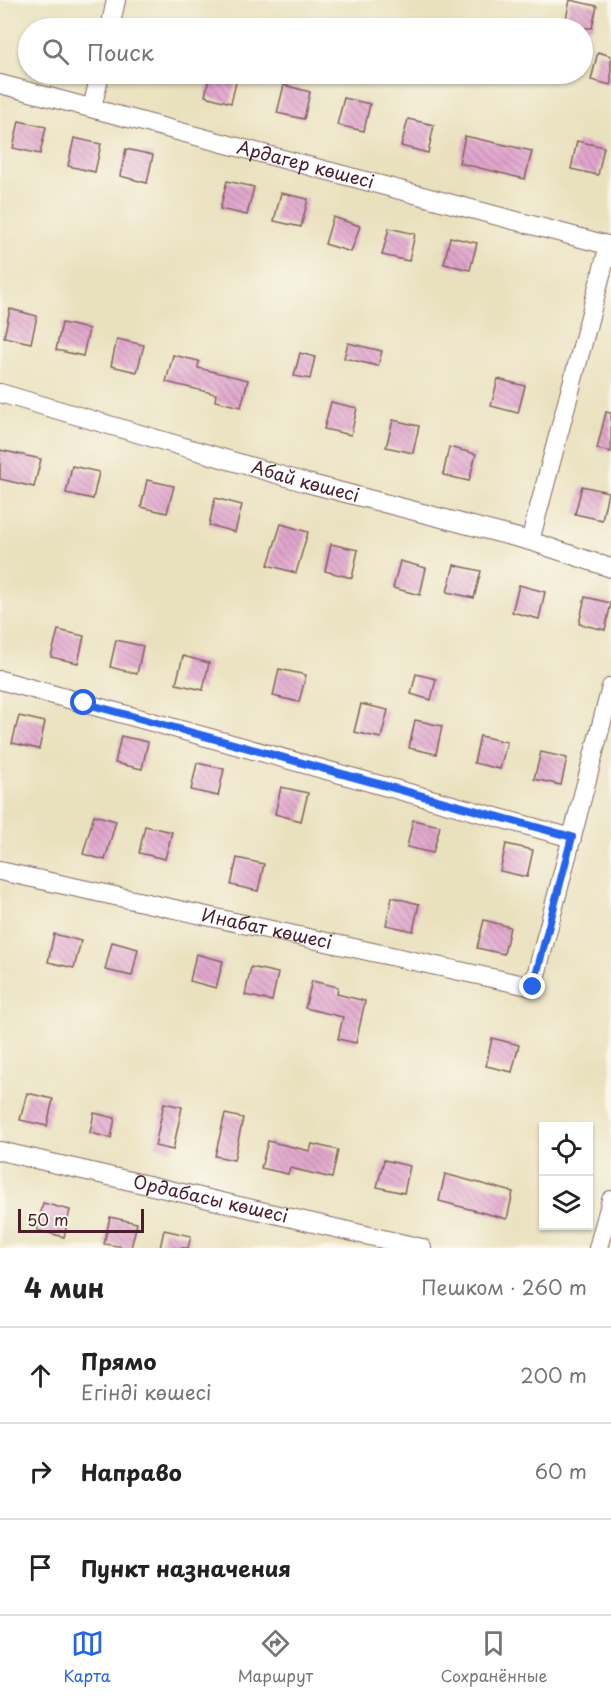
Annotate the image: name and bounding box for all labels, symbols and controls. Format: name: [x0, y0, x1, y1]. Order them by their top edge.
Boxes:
search box: [18, 18, 593, 84]
icon: search: [39, 35, 72, 68]
text: Поиск: [87, 35, 154, 68]
street label: Ардагер көшесі: [234, 132, 377, 195]
street label: Абай көшесі: [249, 452, 363, 508]
route start: [70, 689, 96, 715]
street label: Инабат көшесі: [199, 900, 335, 955]
route end: [519, 973, 545, 999]
map controls: [539, 1122, 593, 1230]
button: locate: [539, 1122, 593, 1176]
street label: Ордабасы көшесі: [131, 1167, 291, 1229]
button: layers: [539, 1176, 593, 1230]
scale bar: [18, 1206, 144, 1234]
text: 50 m: [27, 1207, 68, 1231]
text: 4 мин: [24, 1268, 105, 1307]
text: Пешком · 260 m: [421, 1272, 587, 1302]
text: Прямо: [81, 1344, 156, 1377]
icon: ahead: [24, 1359, 57, 1392]
text: 200 m: [520, 1360, 587, 1390]
text: Егінді көшесі: [81, 1377, 212, 1407]
icon: right: [24, 1455, 57, 1488]
text: Направо: [81, 1455, 182, 1488]
text: 60 m: [535, 1456, 587, 1486]
icon: arrive: [24, 1551, 57, 1584]
text: Пункт назначения: [81, 1551, 291, 1584]
tab: Карта: [64, 1627, 111, 1687]
tab: Маршрут: [238, 1627, 313, 1687]
tab: Сохранённые: [440, 1627, 547, 1687]

